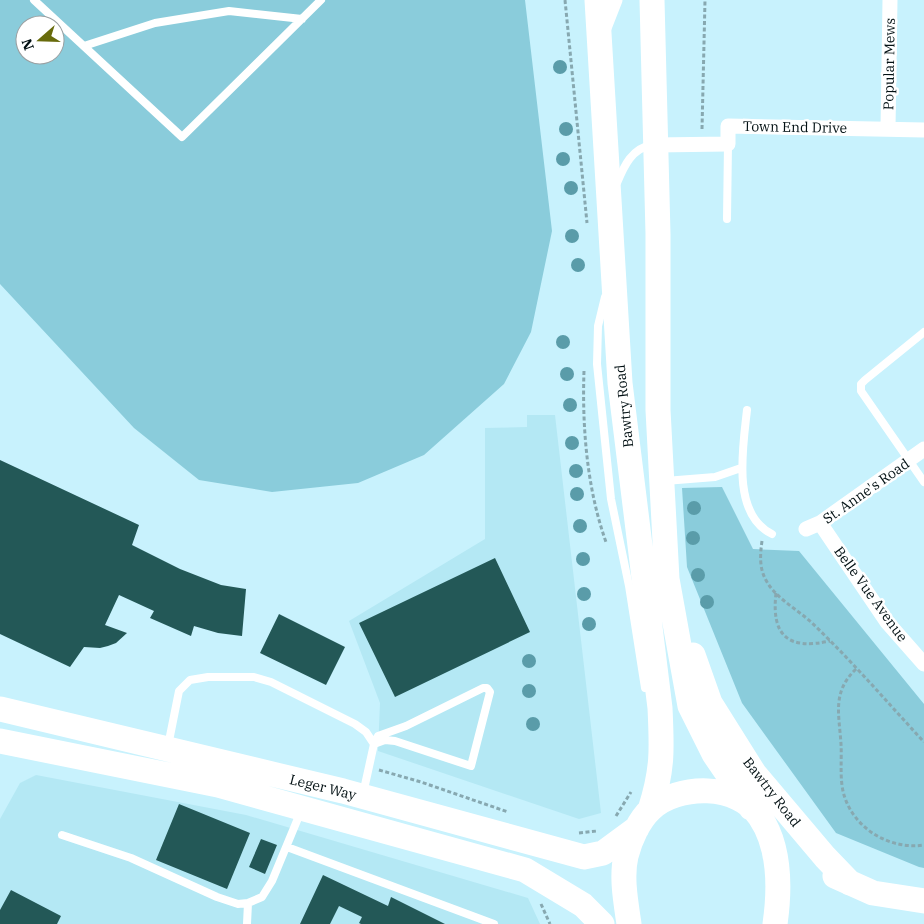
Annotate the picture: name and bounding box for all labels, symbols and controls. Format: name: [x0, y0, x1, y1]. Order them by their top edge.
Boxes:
north arrow: [15, 15, 65, 65]
street label: Popular Mews: [879, 18, 899, 110]
text: N: [17, 36, 38, 53]
street label: Town End Drive: [743, 117, 847, 137]
street label: Bawtry Road: [611, 363, 637, 448]
street label: St. Anne's Road: [819, 454, 913, 528]
street label: Belle Vue Avenue: [830, 543, 912, 645]
street label: Bawtry Road: [739, 754, 805, 831]
street label: Leger Way: [288, 770, 359, 804]

